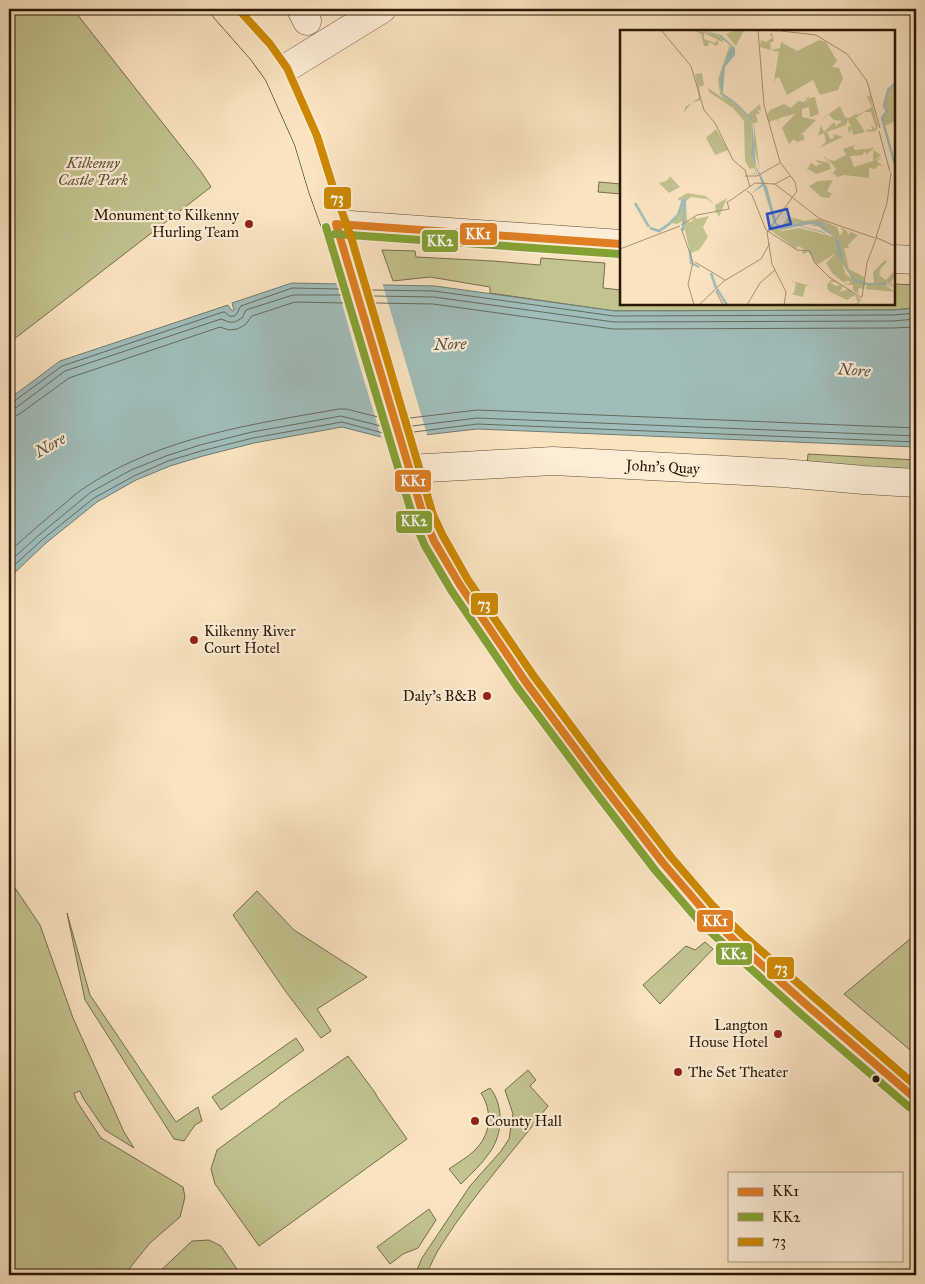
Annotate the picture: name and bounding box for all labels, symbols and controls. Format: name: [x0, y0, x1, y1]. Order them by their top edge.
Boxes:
inset map: [620, 30, 895, 305]
park label: Kilkenny Castle Park: [58, 154, 128, 189]
line badge: 73: [323, 186, 352, 210]
text: 73: [330, 190, 344, 208]
place label: Monument to Kilkenny Hurling Team: [94, 206, 240, 241]
marker: Monument to Kilkenny Hurling Team: [243, 218, 255, 230]
line badge: KK1: [459, 222, 498, 246]
text: KK1: [465, 226, 491, 243]
line badge: KK2: [421, 229, 459, 253]
text: KK2: [427, 233, 454, 250]
water label: Nore: [432, 334, 468, 354]
water label: Nore: [836, 359, 872, 381]
water label: Nore: [30, 428, 70, 462]
street label: John's Quay: [624, 456, 701, 479]
line badge: KK1: [394, 469, 432, 493]
text: KK1: [400, 473, 426, 490]
line badge: KK2: [395, 510, 433, 534]
text: KK2: [401, 513, 428, 530]
line badge: 73: [470, 592, 499, 616]
text: 73: [477, 596, 491, 614]
place label: Kilkenny River Court Hotel: [204, 622, 296, 657]
marker: Kilkenny River Court Hotel: [188, 634, 200, 646]
place label: Daly's B&B: [403, 687, 477, 705]
marker: Daly's B&B: [481, 690, 493, 702]
line badge: KK1: [696, 909, 734, 933]
text: KK1: [702, 913, 728, 930]
line badge: KK2: [715, 942, 753, 966]
text: KK2: [721, 946, 748, 963]
line badge: 73: [766, 956, 795, 980]
text: 73: [774, 960, 788, 978]
place label: Langton House Hotel: [689, 1016, 769, 1051]
marker: Langton House Hotel: [772, 1028, 784, 1040]
place label: The Set Theater: [688, 1063, 788, 1081]
marker: The Set Theater: [672, 1066, 684, 1078]
unlabelled marker: [871, 1074, 881, 1084]
place label: County Hall: [485, 1112, 563, 1130]
marker: County Hall: [469, 1115, 481, 1127]
legend: [728, 1172, 902, 1262]
text: KK1: [772, 1182, 799, 1200]
text: KK2: [772, 1208, 801, 1226]
text: 73: [772, 1232, 786, 1250]

